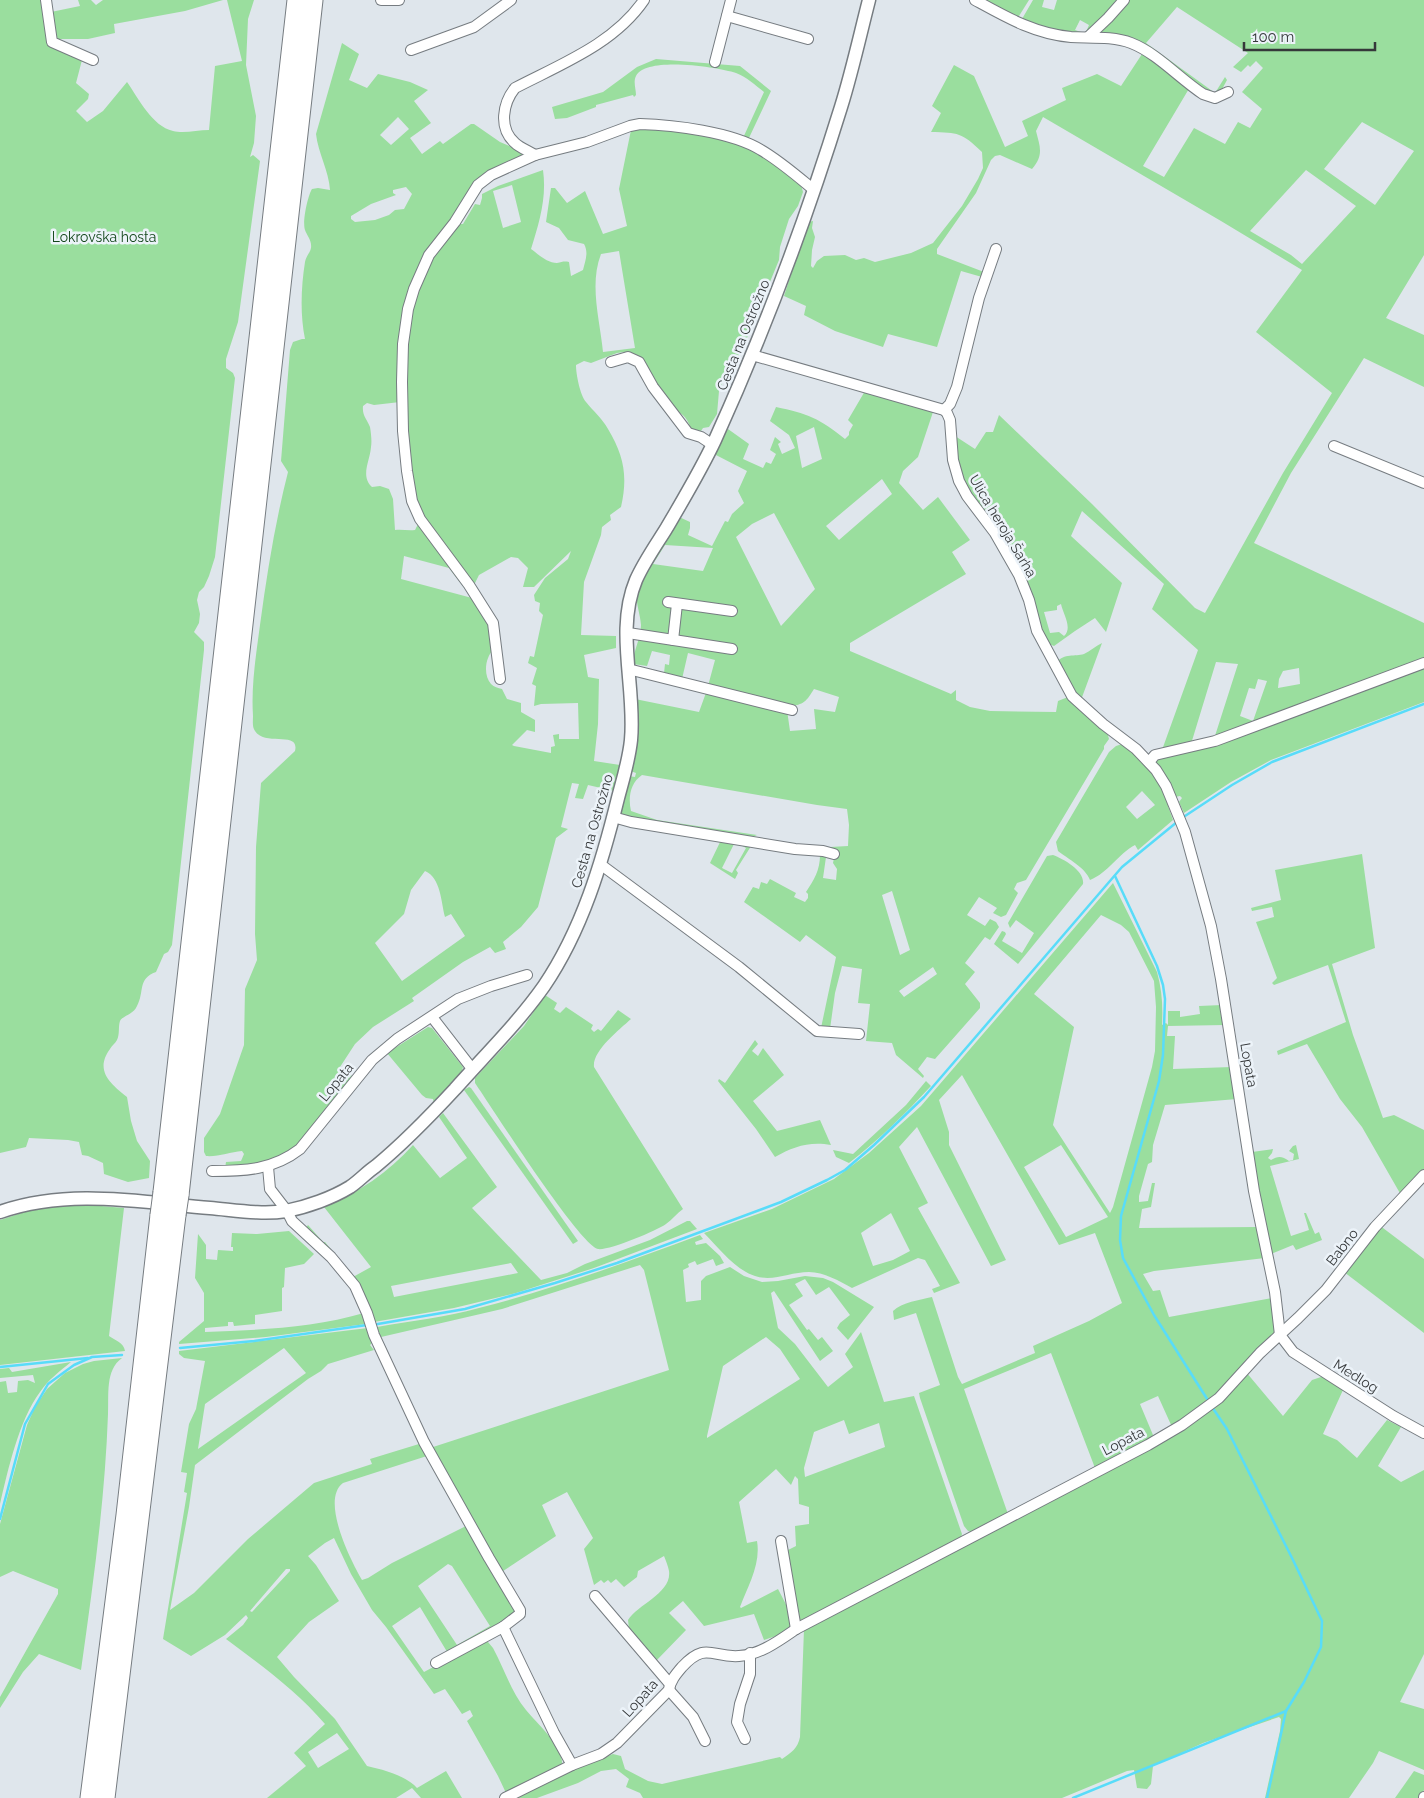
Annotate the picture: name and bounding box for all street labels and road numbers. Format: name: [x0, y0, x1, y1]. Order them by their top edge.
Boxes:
street label: Cesta na Ostrožno: [713, 277, 773, 393]
street label: Ulica heroja Šarha: [966, 471, 1042, 580]
street label: Cesta na Ostrožno: [568, 772, 616, 890]
street label: Lopata: [1237, 1042, 1261, 1088]
street label: Lopata: [316, 1060, 356, 1104]
street label: Babno: [1323, 1225, 1361, 1269]
street label: Medlog: [1331, 1356, 1381, 1396]
street label: Lopata: [1099, 1424, 1147, 1458]
street label: Lopata: [619, 1676, 661, 1720]

